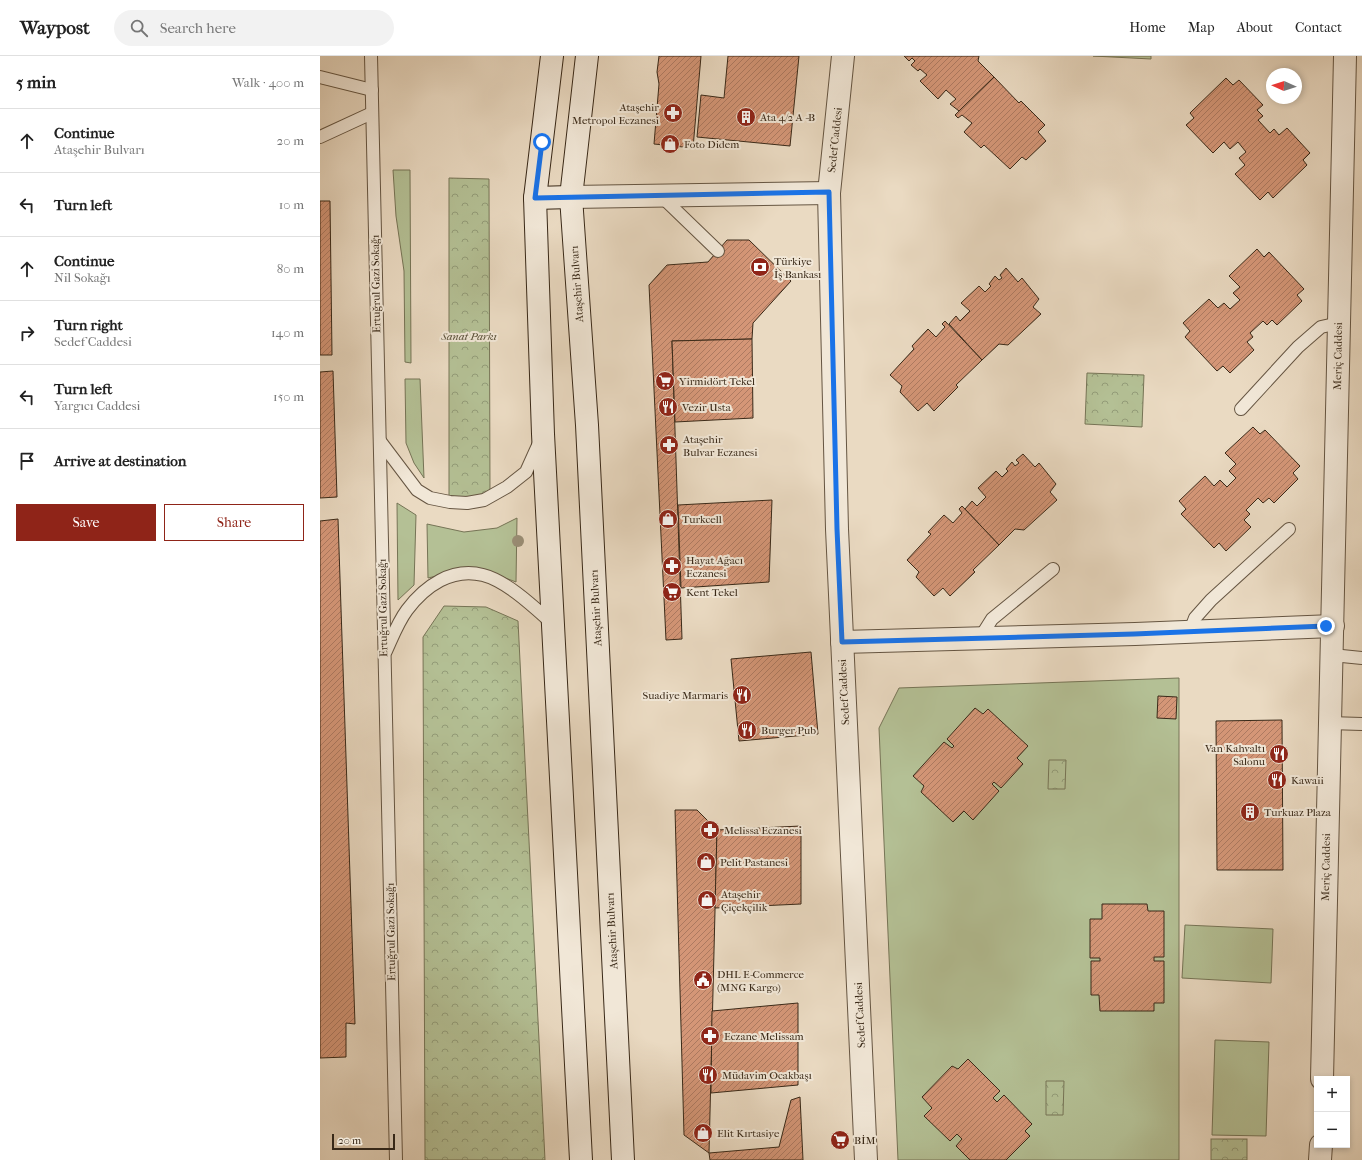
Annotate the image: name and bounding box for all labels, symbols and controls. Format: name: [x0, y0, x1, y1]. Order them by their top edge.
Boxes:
search box: [114, 10, 394, 46]
text: Waypost: [20, 17, 90, 39]
icon: search: [128, 17, 150, 39]
text: Search here: [160, 19, 236, 37]
text: Home: [1129, 19, 1166, 36]
text: Map: [1188, 19, 1215, 36]
text: About: [1237, 19, 1273, 36]
text: Contact: [1295, 19, 1342, 36]
north arrow: [1266, 68, 1302, 104]
text: 5 min: [16, 72, 56, 92]
text: Walk · 400 m: [232, 75, 304, 90]
place label: Ataşehir Metropol Eczanesi: [572, 101, 660, 127]
pharmacy icon: Ataşehir Metropol Eczanesi: [662, 102, 684, 124]
building icon: Ata 4/2 A -B: [735, 106, 757, 128]
street label: Sedef Caddesi: [825, 106, 845, 173]
place label: Ata 4/2 A -B: [759, 111, 815, 124]
text: Continue: [54, 124, 114, 142]
icon: ahead: [16, 130, 38, 152]
text: 20 m: [277, 133, 304, 148]
route start: [533, 133, 551, 151]
shop icon: Foto Didem: [659, 133, 681, 155]
place label: Foto Didem: [684, 138, 740, 151]
text: Ataşehir Bulvarı: [54, 142, 145, 157]
icon: left: [16, 194, 38, 216]
text: Turn left: [54, 196, 112, 214]
text: 10 m: [279, 197, 304, 212]
street label: Ertuğrul Gazi Sokağı: [369, 234, 383, 333]
street label: Ataşehir Bulvarı: [568, 245, 586, 324]
text: Continue: [54, 252, 114, 270]
place label: Türkiye İş Bankası: [774, 255, 822, 281]
bank icon: Türkiye İş Bankası: [749, 256, 771, 278]
icon: ahead: [16, 258, 38, 280]
text: 80 m: [277, 261, 304, 276]
text: Nil Sokağı: [54, 270, 111, 285]
text: Turn right: [54, 316, 123, 334]
street label: Meriç Caddesi: [1331, 321, 1345, 390]
icon: right: [16, 322, 38, 344]
text: 140 m: [271, 325, 304, 340]
park label: Sanat Parkı: [440, 330, 497, 343]
text: Sedef Caddesi: [54, 334, 132, 349]
supermarket icon: Yirmidört Tekel: [654, 370, 676, 392]
place label: Yirmidört Tekel: [678, 375, 755, 388]
text: Turn left: [54, 380, 112, 398]
icon: left: [16, 386, 38, 408]
text: 150 m: [273, 389, 304, 404]
restaurant icon: Vezir Usta: [657, 396, 679, 418]
text: Yargıcı Caddesi: [54, 398, 140, 413]
place label: Vezir Usta: [681, 401, 732, 414]
place label: Ataşehir Bulvar Eczanesi: [682, 433, 758, 459]
pharmacy icon: Ataşehir Bulvar Eczanesi: [658, 434, 680, 456]
icon: arrive: [16, 450, 38, 472]
text: Arrive at destination: [54, 452, 186, 470]
button: Save: [16, 504, 156, 541]
button: Share: [164, 504, 304, 541]
shop icon: Turkcell: [657, 508, 679, 530]
place label: Turkcell: [682, 513, 722, 526]
place label: Hayat Ağacı Eczanesi: [686, 554, 744, 580]
pharmacy icon: Hayat Ağacı Eczanesi: [661, 555, 683, 577]
street label: Ertuğrul Gazi Sokağı: [376, 558, 390, 657]
street label: Ataşehir Bulvarı: [587, 569, 605, 648]
supermarket icon: Kent Tekel: [661, 581, 683, 603]
place label: Kent Tekel: [686, 586, 738, 599]
route end: [1317, 617, 1335, 635]
street label: Sedef Caddesi: [836, 658, 852, 725]
restaurant icon: Suadiye Marmaris: [731, 684, 753, 706]
place label: Suadiye Marmaris: [643, 689, 728, 702]
restaurant icon: Burger Pub: [736, 719, 758, 741]
place label: Burger Pub: [761, 724, 816, 737]
place label: Van Kahvaltı Salonu: [1204, 742, 1266, 768]
restaurant icon: Van Kahvaltı Salonu: [1268, 743, 1290, 765]
restaurant icon: Kawaii: [1266, 769, 1288, 791]
place label: Kawaii: [1291, 774, 1324, 787]
building icon: Turkuaz Plaza: [1239, 801, 1261, 823]
place label: Turkuaz Plaza: [1264, 806, 1332, 819]
pharmacy icon: Melissa Eczanesi: [699, 819, 721, 841]
place label: Melissa Eczanesi: [724, 824, 803, 837]
street label: Meriç Caddesi: [1319, 832, 1333, 901]
shop icon: Pelit Pastanesi: [695, 851, 717, 873]
place label: Pelit Pastanesi: [720, 856, 789, 869]
street label: Ertuğrul Gazi Sokağı: [384, 882, 398, 981]
place label: Ataşehir Çiçekçilik: [720, 888, 768, 914]
shop icon: Ataşehir Çiçekçilik: [696, 889, 718, 911]
street label: Ataşehir Bulvarı: [603, 892, 621, 971]
place label: DHL E-Commerce (MNG Kargo): [717, 968, 805, 994]
public building icon: DHL E-Commerce (MNG Kargo): [692, 969, 714, 991]
street label: Sedef Caddesi: [852, 981, 868, 1048]
pharmacy icon: Eczane Melissam: [699, 1025, 721, 1047]
place label: Eczane Melissam: [724, 1030, 804, 1043]
restaurant icon: Müdavim Ocakbaşı: [697, 1064, 719, 1086]
place label: Müdavim Ocakbaşı: [722, 1069, 812, 1082]
map controls: [1314, 1076, 1350, 1148]
button: +: [1314, 1076, 1350, 1112]
button: −: [1314, 1112, 1350, 1148]
shop icon: Elit Kırtasiye: [692, 1122, 714, 1144]
place label: Elit Kırtasiye: [717, 1127, 780, 1140]
supermarket icon: BİM: [829, 1129, 851, 1151]
scale bar: [332, 1132, 395, 1151]
text: 20 m: [338, 1134, 361, 1147]
place label: BİM: [854, 1134, 876, 1147]

